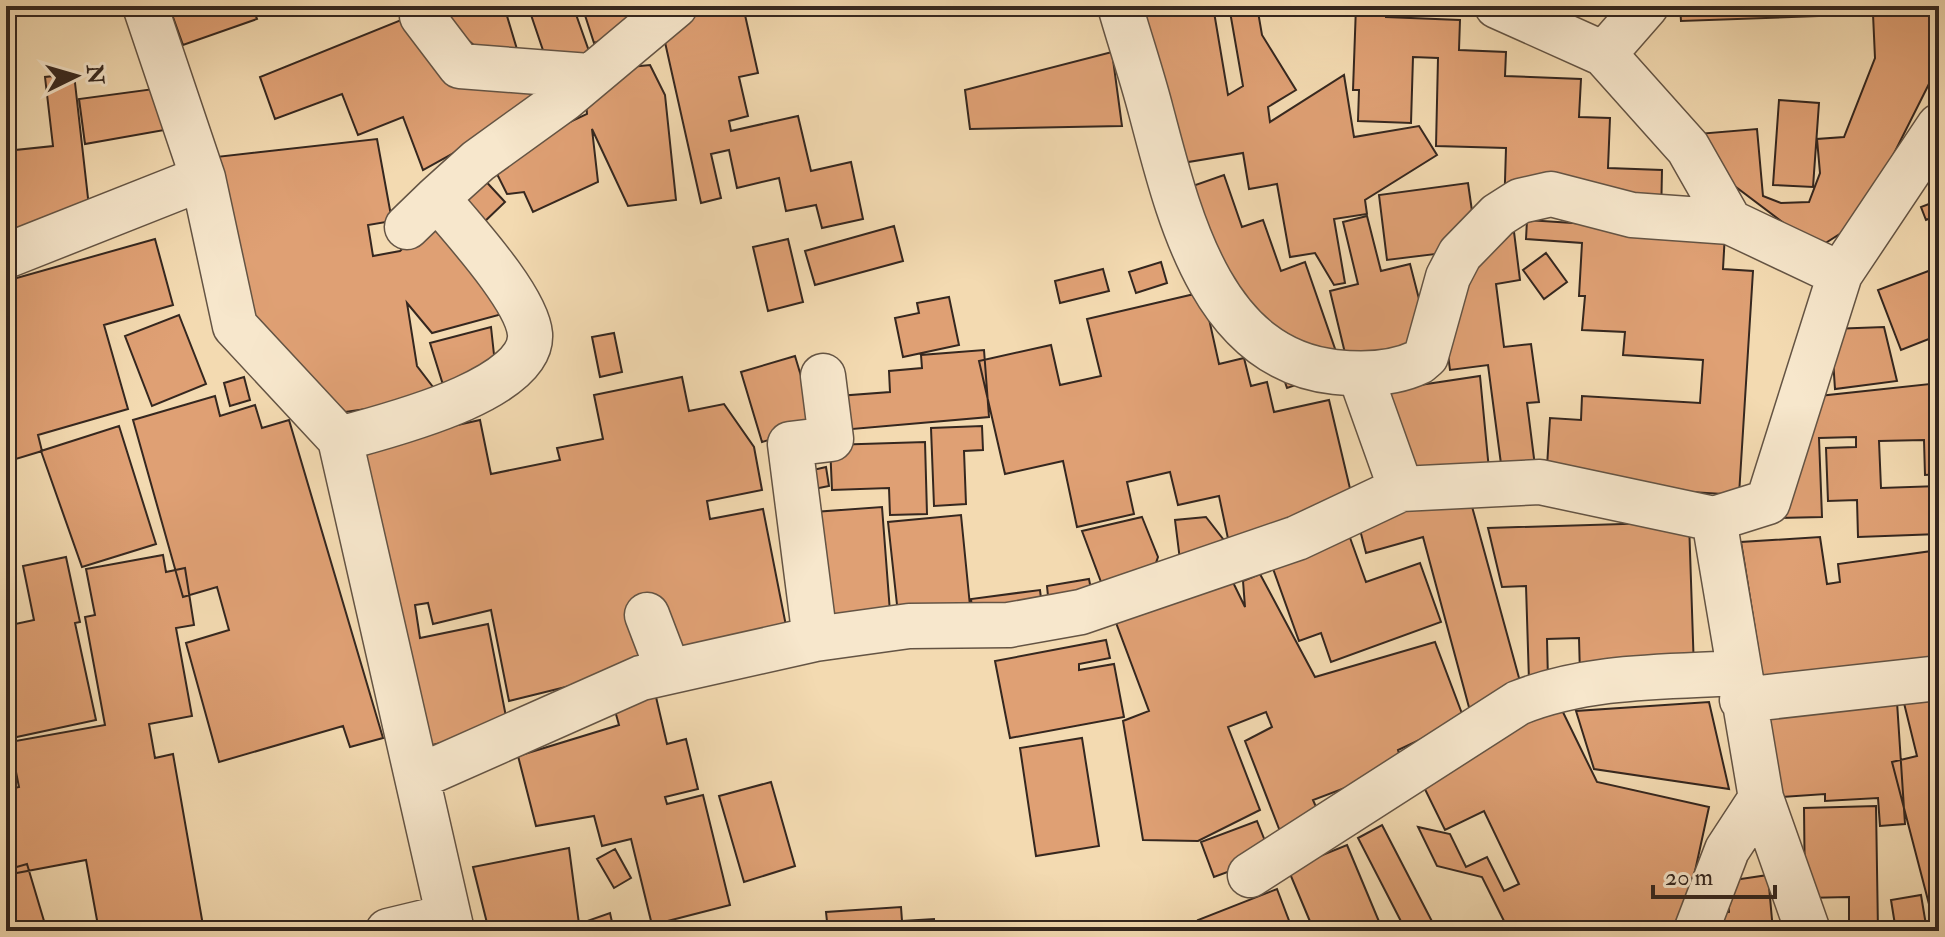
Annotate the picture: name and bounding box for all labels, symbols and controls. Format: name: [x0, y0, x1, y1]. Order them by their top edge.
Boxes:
north arrow: [36, 36, 116, 116]
text: N: [80, 62, 110, 86]
scale bar: [1653, 849, 1775, 899]
text: 20 m: [1665, 862, 1714, 893]

